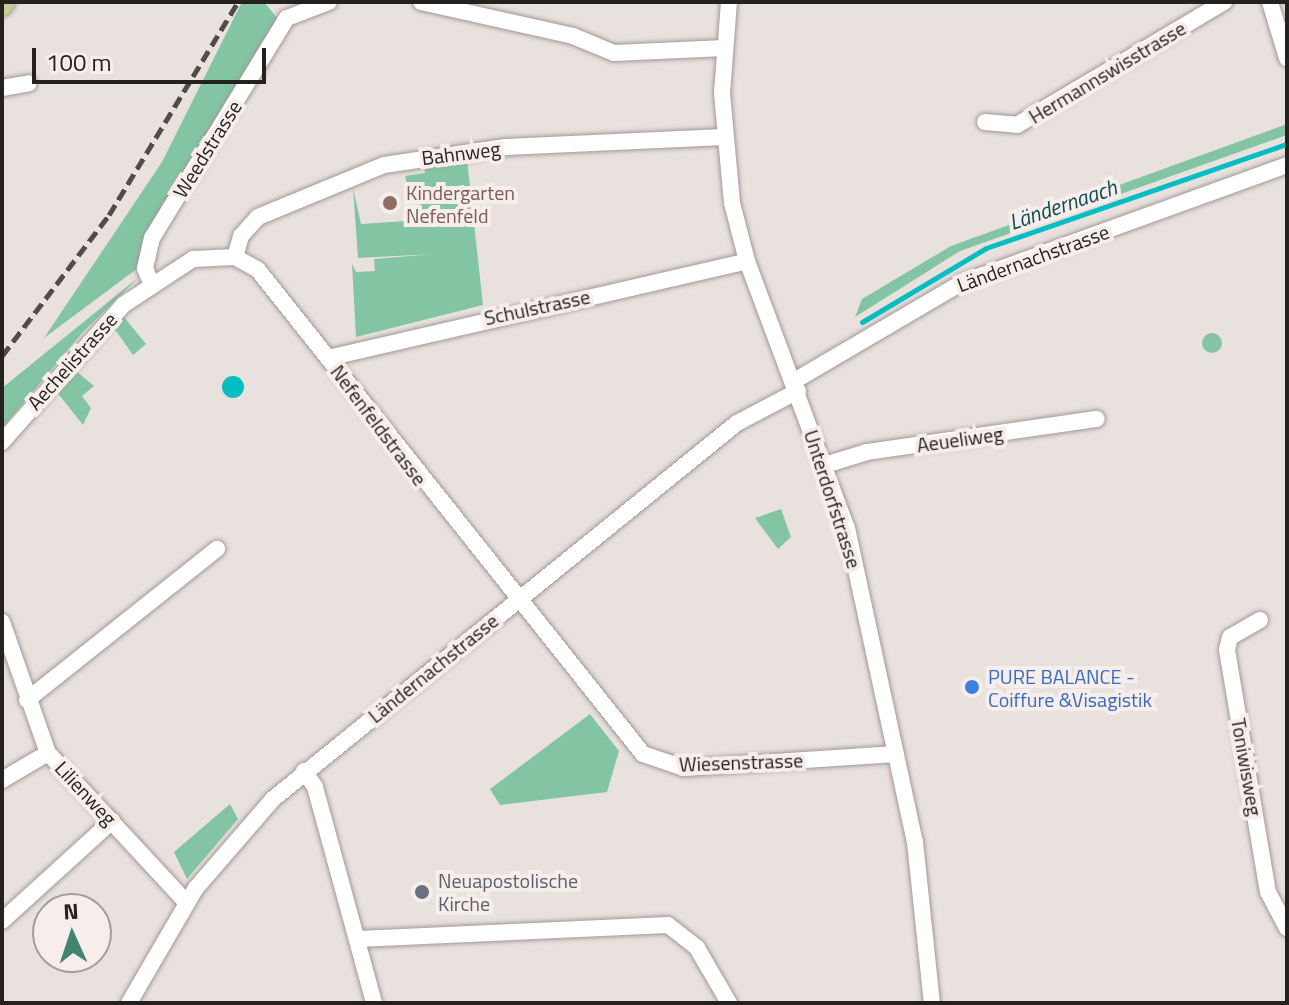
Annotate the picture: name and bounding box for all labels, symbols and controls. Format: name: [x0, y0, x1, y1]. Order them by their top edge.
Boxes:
street label: Hermannswisstrasse: [1024, 16, 1190, 128]
scale bar: [36, 32, 270, 82]
text: 100 m: [46, 44, 112, 80]
street label: Weedstrasse: [168, 96, 246, 202]
street label: Bahnweg: [420, 136, 502, 170]
water label: Ländernaach: [1006, 174, 1120, 236]
place label: Kindergarten Nefenfeld: [406, 180, 515, 227]
marker: Kindergarten Nefenfeld: [381, 194, 399, 212]
street label: Ländernachstrasse: [954, 219, 1112, 297]
street label: Schulstrasse: [482, 284, 592, 330]
street label: Aechelistrasse: [22, 307, 122, 415]
street label: Nefenfeldstrasse: [326, 360, 432, 490]
street label: Aeueliweg: [915, 421, 1005, 457]
street label: Unterdorfstrasse: [799, 427, 867, 571]
street label: Ländernachstrasse: [363, 608, 503, 728]
place label: PURE BALANCE - Coiffure &Visagistik: [988, 664, 1152, 711]
marker: PURE BALANCE - Coiffure &Visagistik: [963, 678, 981, 696]
street label: Toniwisweg: [1227, 716, 1267, 818]
street label: Wiesenstrasse: [678, 748, 804, 776]
street label: Lilienweg: [50, 756, 122, 830]
place label: Neuapostolische Kirche: [438, 868, 578, 915]
marker: Neuapostolische Kirche: [413, 883, 431, 901]
north arrow: [32, 893, 112, 973]
text: N: [62, 894, 79, 928]

